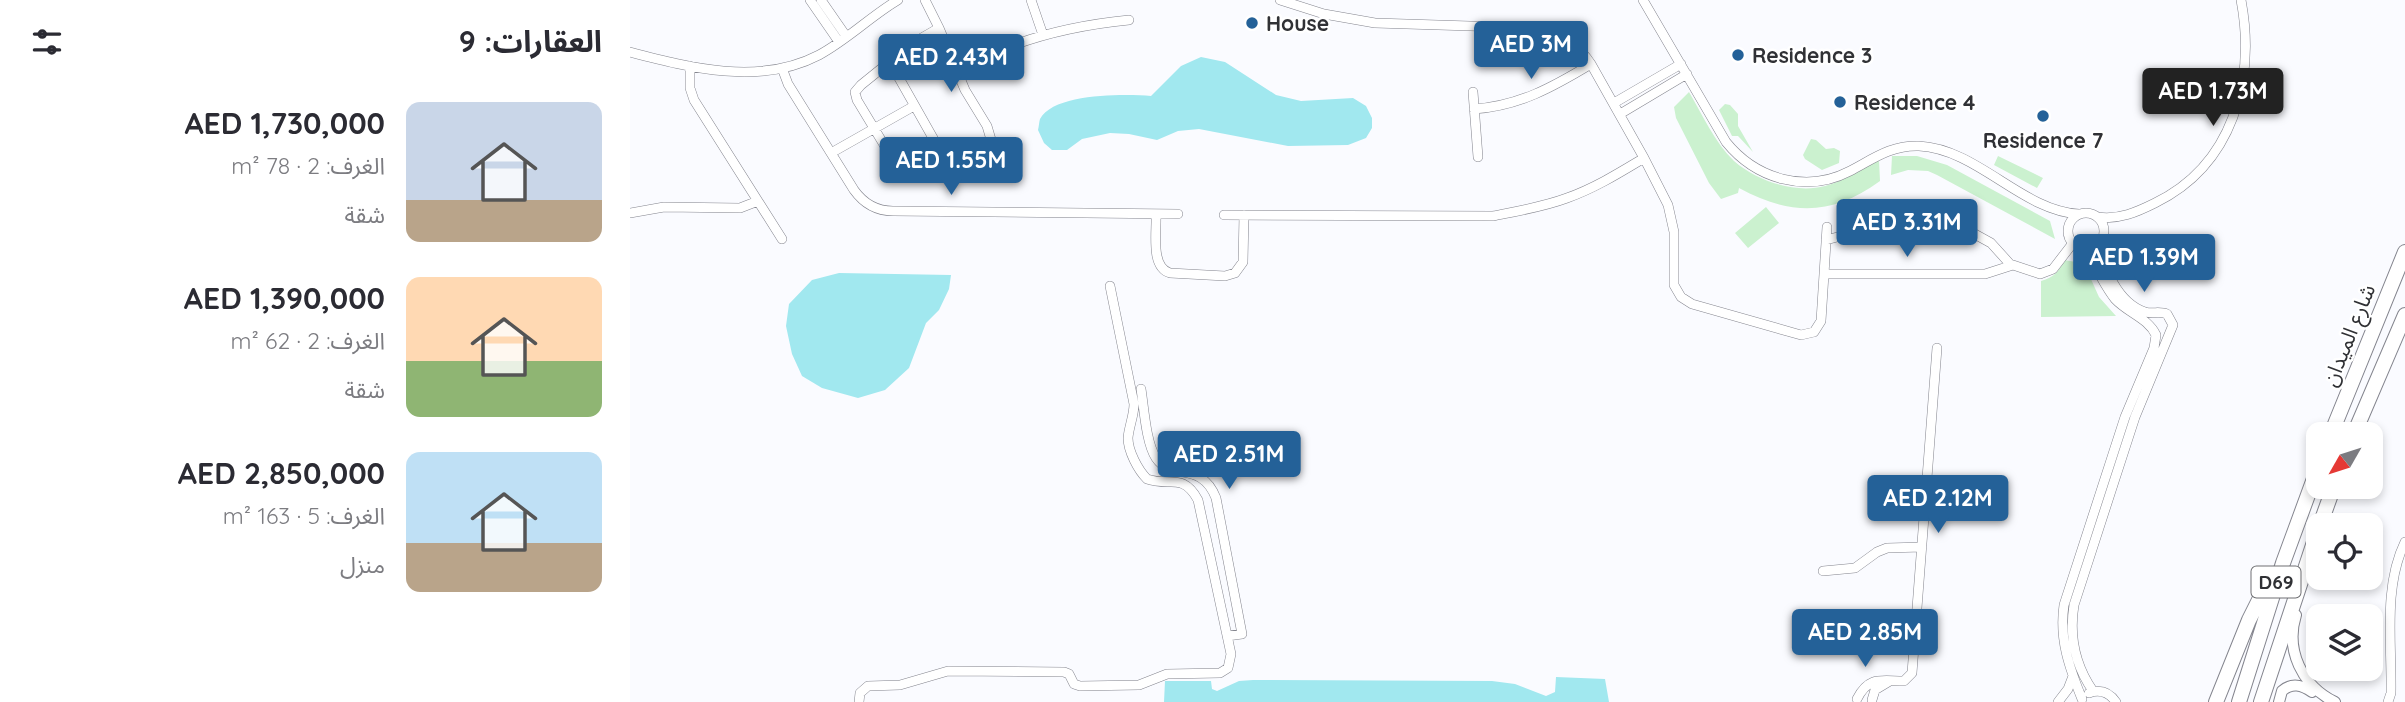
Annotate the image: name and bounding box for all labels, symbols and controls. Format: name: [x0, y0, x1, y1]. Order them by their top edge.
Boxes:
place label: House: [1266, 10, 1329, 36]
marker: House: [1244, 15, 1260, 31]
text: العقارات: 9: [459, 22, 602, 60]
pin: AED 3M: [1474, 22, 1588, 81]
icon: filters: [28, 23, 66, 61]
text: AED 3M: [1490, 29, 1572, 58]
pin: AED 2.43M: [871, 34, 1031, 94]
text: AED 2.43M: [894, 42, 1008, 71]
place label: Residence 3: [1752, 42, 1872, 68]
marker: Residence 3: [1730, 47, 1746, 63]
pin: AED 1.73M: [2133, 68, 2293, 128]
text: AED 1.73M: [2158, 76, 2268, 105]
place label: Residence 4: [1854, 89, 1975, 115]
marker: Residence 4: [1832, 94, 1848, 110]
text: AED 1,730,000: [184, 104, 385, 142]
marker: Residence 7: [2035, 108, 2051, 124]
place label: Residence 7: [1983, 127, 2103, 153]
icon: home: [462, 130, 546, 214]
pin: AED 1.55M: [871, 138, 1031, 197]
text: AED 1.55M: [896, 145, 1006, 174]
text: الغرف: 2 · 78 m²: [231, 151, 385, 180]
text: شقة: [344, 200, 385, 229]
pin: AED 3.31M: [1827, 200, 1987, 259]
text: AED 3.31M: [1853, 207, 1961, 236]
pin: AED 1.39M: [2064, 234, 2224, 294]
text: AED 1.39M: [2089, 242, 2199, 271]
text: AED 1,390,000: [184, 279, 385, 317]
street label: شارع الميدان: [2316, 280, 2383, 391]
icon: home: [462, 305, 546, 389]
text: الغرف: 2 · 62 m²: [230, 326, 385, 355]
text: شقة: [344, 375, 385, 404]
north arrow: [2306, 422, 2384, 499]
map controls: [2306, 422, 2383, 681]
pin: AED 2.51M: [1149, 432, 1309, 491]
text: AED 2.51M: [1174, 439, 1284, 468]
text: AED 2,850,000: [178, 454, 385, 492]
pin: AED 2.12M: [1858, 476, 2018, 535]
icon: home: [462, 480, 546, 564]
text: AED 2.12M: [1883, 483, 1993, 512]
text: الغرف: 5 · 163 m²: [223, 501, 385, 530]
button: locate: [2306, 513, 2383, 590]
text: منزل: [340, 550, 385, 579]
road number: D69: [2252, 566, 2300, 597]
button: layers: [2306, 604, 2383, 681]
pin: AED 2.85M: [1785, 610, 1945, 669]
text: AED 2.85M: [1808, 617, 1922, 646]

